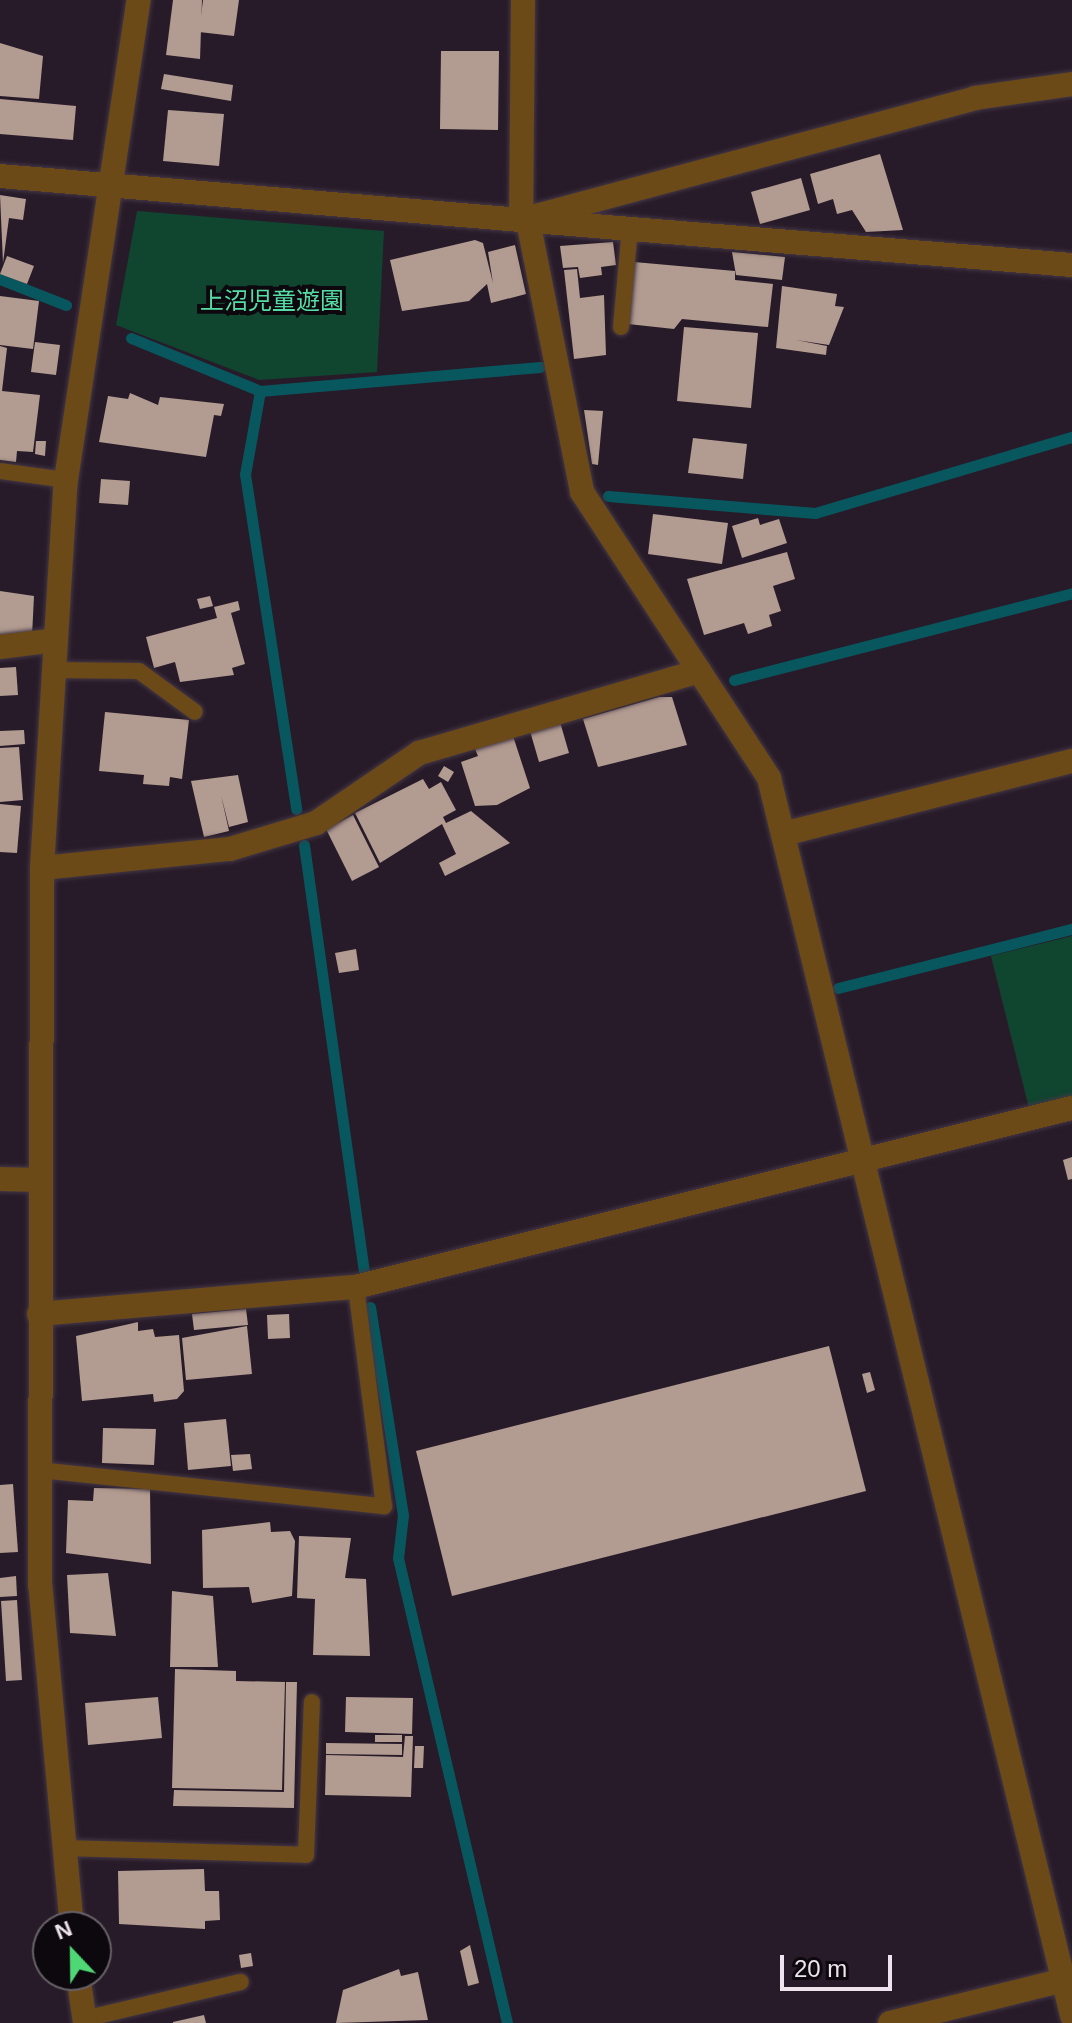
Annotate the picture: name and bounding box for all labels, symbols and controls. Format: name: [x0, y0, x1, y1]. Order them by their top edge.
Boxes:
park label: 上沼児童遊園: [200, 287, 344, 315]
north arrow: [32, 1911, 112, 1991]
text: N: [52, 1916, 76, 1945]
scale bar: [784, 1939, 896, 1989]
text: 20 m: [794, 1955, 847, 1982]

